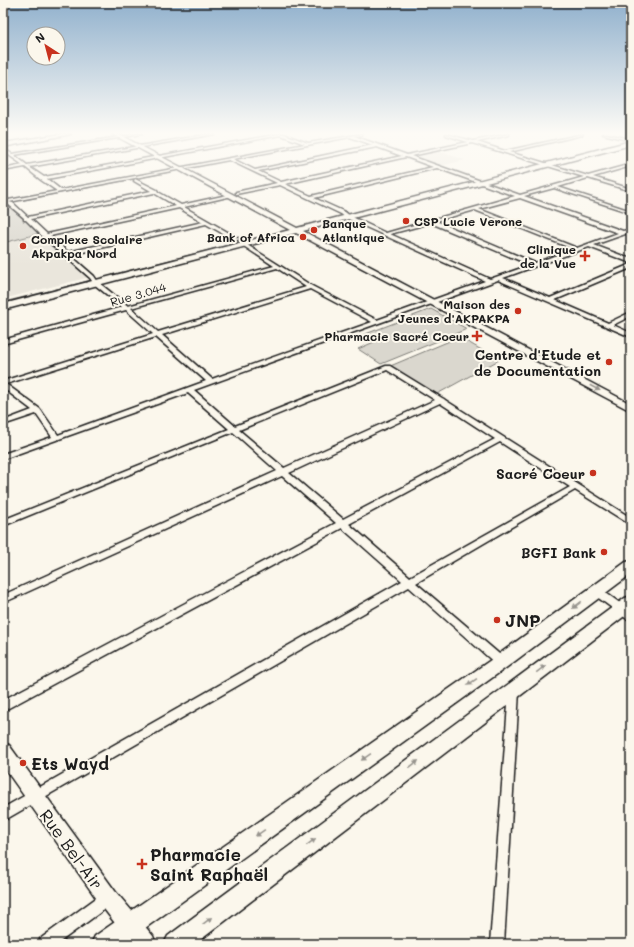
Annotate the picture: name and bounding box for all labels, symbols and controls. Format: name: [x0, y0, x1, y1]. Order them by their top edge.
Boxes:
north arrow: [26, 26, 66, 66]
text: N: [32, 29, 48, 46]
place label: CSP Lucie Verone: [414, 213, 522, 229]
place label: Banque Atlantique: [322, 215, 384, 245]
marker: CSP Lucie Verone: [401, 216, 411, 226]
marker: Banque Atlantique: [309, 225, 319, 235]
place label: Bank of Africa: [207, 229, 295, 245]
place label: Complexe Scolaire Akpakpa Nord: [31, 231, 143, 261]
marker: Bank of Africa: [298, 232, 308, 242]
marker: Complexe Scolaire Akpakpa Nord: [18, 241, 28, 251]
place label: Clinique de la Vue: [520, 241, 576, 271]
marker: Clinique de la Vue: [579, 250, 591, 262]
street label: Rue 3.044: [108, 278, 168, 310]
place label: Maison des Jeunes d'AKPAKPA: [397, 296, 510, 326]
marker: Maison des Jeunes d'AKPAKPA: [513, 306, 523, 316]
place label: Pharmacie Sacré Coeur: [324, 328, 469, 344]
marker: Pharmacie Sacré Coeur: [472, 331, 482, 341]
place label: Centre d'Etude et de Documentation: [474, 345, 601, 380]
marker: Centre d'Etude et de Documentation: [604, 357, 614, 367]
one-way arrow: [589, 385, 600, 392]
place label: Sacré Coeur: [496, 464, 585, 483]
marker: Sacré Coeur: [588, 468, 598, 478]
place label: BGFI Bank: [521, 543, 596, 562]
marker: BGFI Bank: [599, 547, 609, 557]
one-way arrow: [572, 601, 582, 609]
place label: JNP: [505, 609, 541, 631]
marker: JNP: [492, 615, 502, 625]
one-way arrow: [535, 665, 546, 674]
one-way arrow: [467, 678, 477, 686]
place label: Ets Wayd: [31, 752, 109, 775]
one-way arrow: [361, 753, 371, 761]
marker: Ets Wayd: [18, 758, 28, 768]
one-way arrow: [409, 760, 420, 768]
street label: Rue Bel-Air: [35, 804, 109, 894]
one-way arrow: [255, 828, 265, 836]
one-way arrow: [305, 838, 316, 847]
place label: Pharmacie Saint Raphaël: [150, 843, 268, 885]
marker: Pharmacie Saint Raphaël: [137, 859, 147, 869]
one-way arrow: [201, 916, 212, 925]

